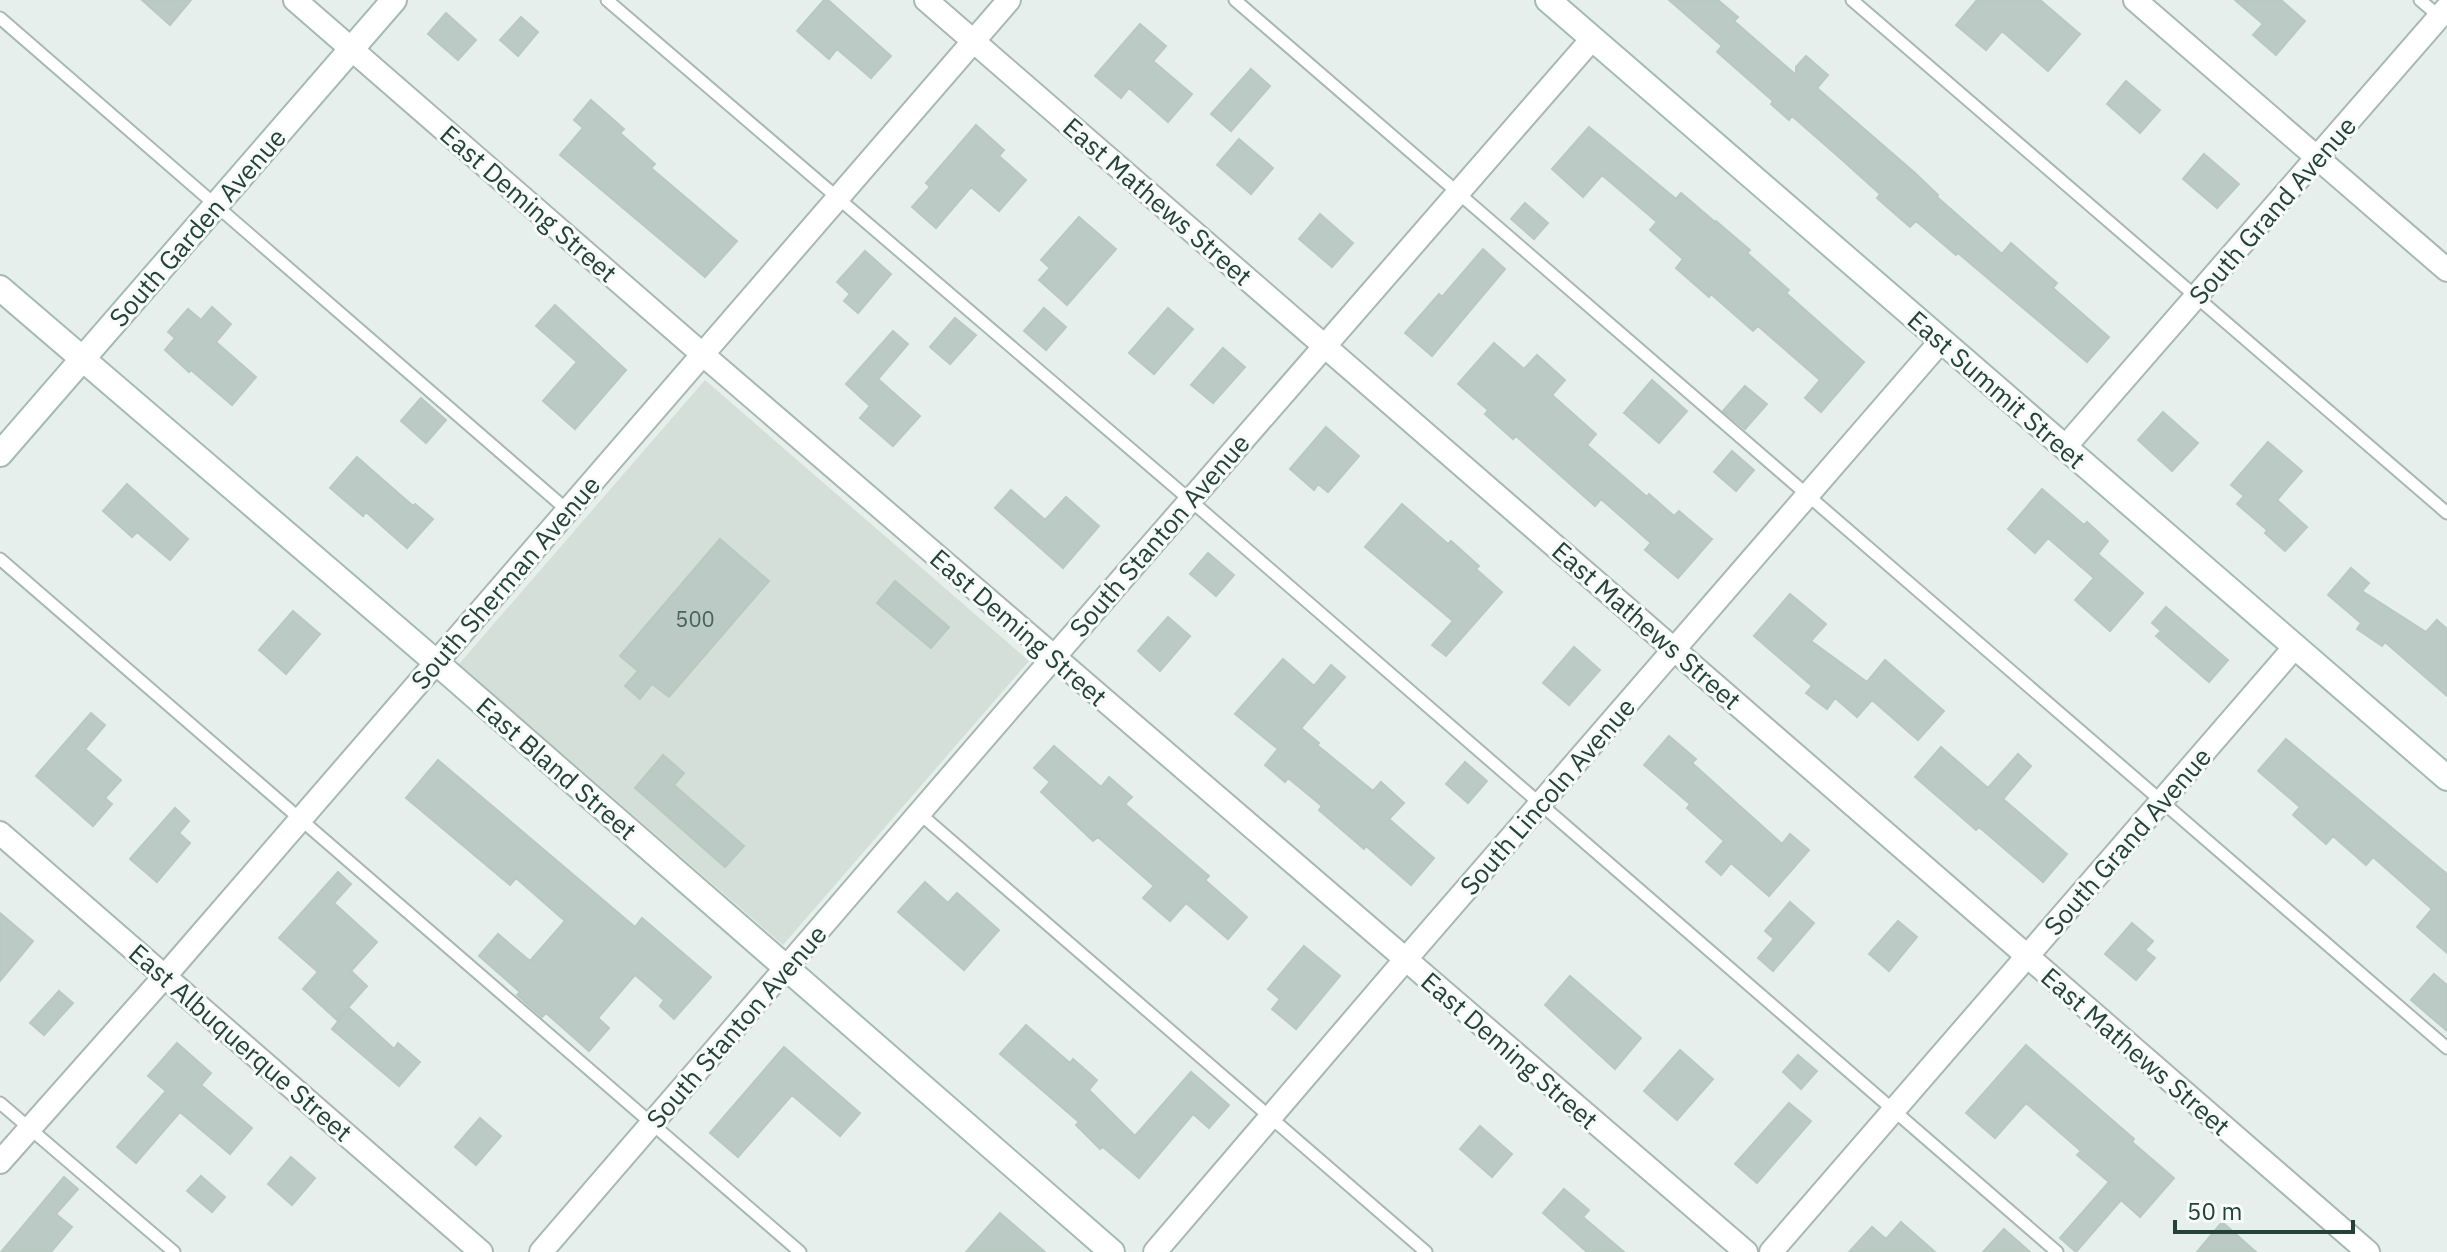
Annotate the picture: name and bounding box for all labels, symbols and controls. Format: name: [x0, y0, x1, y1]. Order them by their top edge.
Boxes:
street label: East Mathews Street: [1056, 109, 1260, 293]
street label: South Grand Avenue: [2181, 109, 2363, 311]
street label: East Deming Street: [433, 117, 625, 289]
street label: South Garden Avenue: [101, 120, 293, 334]
street label: East Summit Street: [1901, 302, 2093, 476]
street label: South Stanton Avenue: [1061, 426, 1257, 644]
street label: South Sherman Avenue: [403, 468, 607, 696]
street label: East Mathews Street: [1545, 533, 1749, 717]
street label: East Deming Street: [923, 541, 1115, 713]
house number: 500: [675, 604, 715, 633]
street label: East Bland Street: [470, 689, 644, 847]
street label: South Lincoln Avenue: [1452, 690, 1642, 902]
street label: South Grand Avenue: [2036, 740, 2218, 942]
street label: South Stanton Avenue: [638, 917, 834, 1135]
street label: East Albuquerque Street: [122, 936, 360, 1148]
street label: East Mathews Street: [2034, 959, 2238, 1143]
street label: East Deming Street: [1414, 964, 1606, 1136]
scale bar: [2175, 1184, 2353, 1234]
text: 50 m: [2187, 1195, 2242, 1227]

